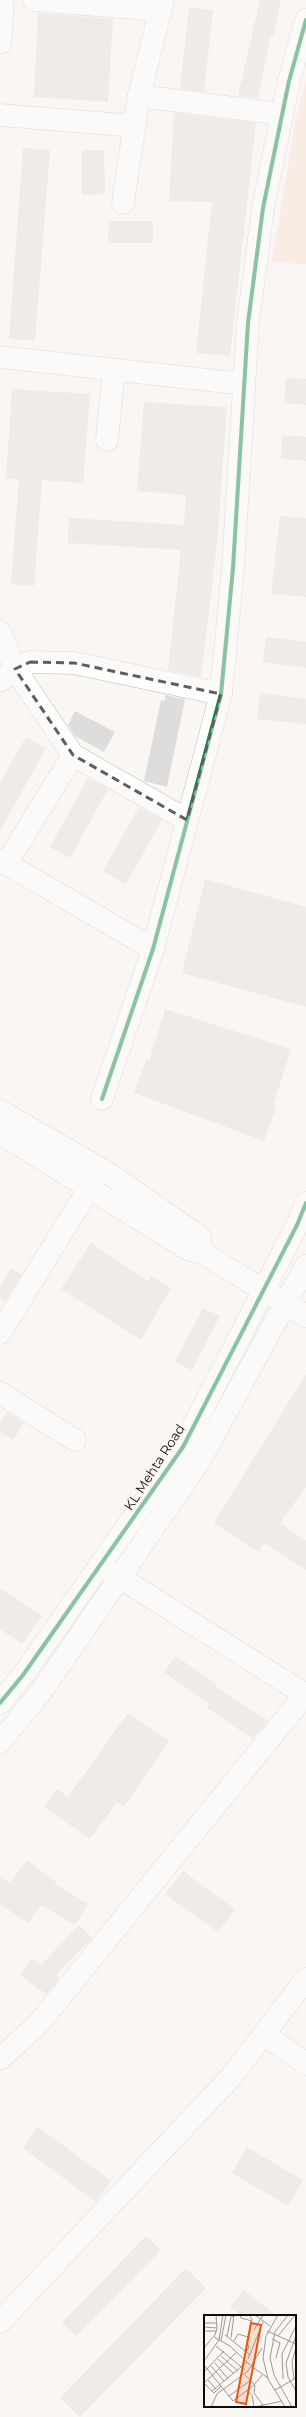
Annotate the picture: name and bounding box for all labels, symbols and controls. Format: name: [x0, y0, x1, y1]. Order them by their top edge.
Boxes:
street label: KL Mehta Road: [120, 1421, 188, 1513]
inset map: [204, 2315, 296, 2407]

